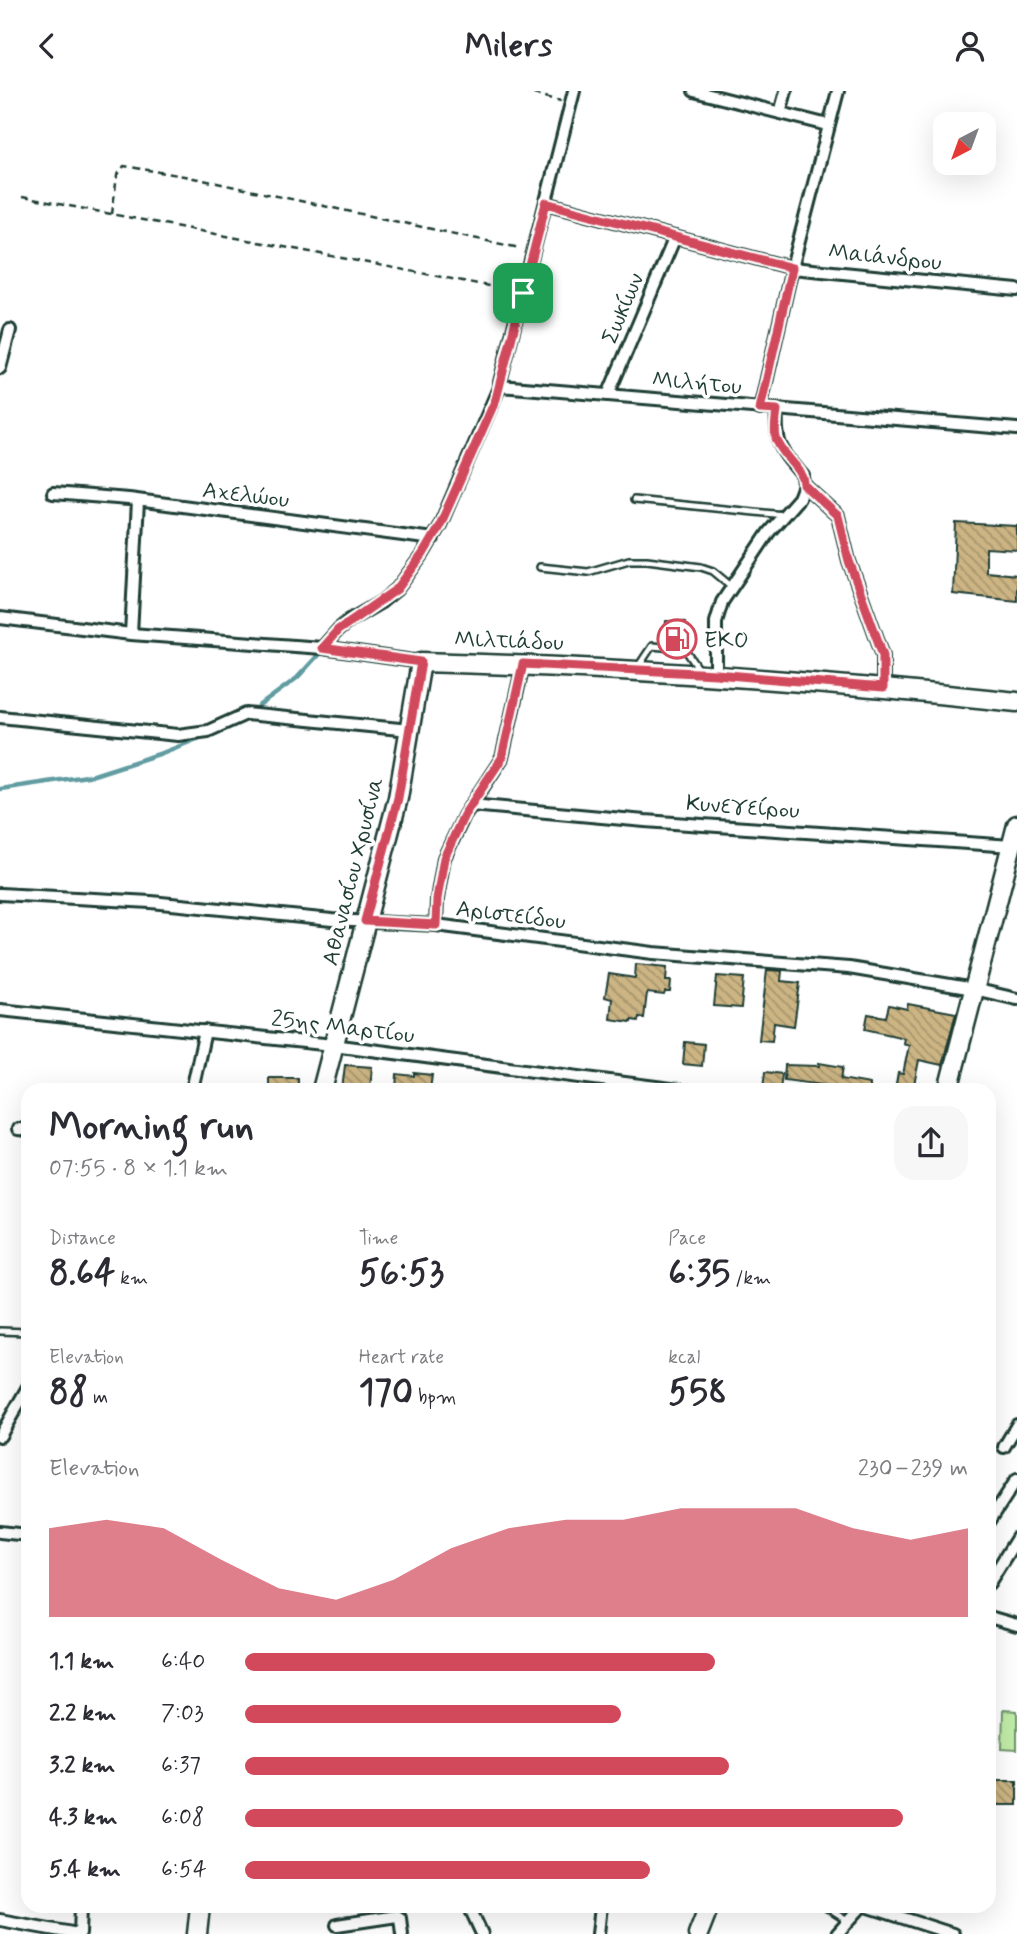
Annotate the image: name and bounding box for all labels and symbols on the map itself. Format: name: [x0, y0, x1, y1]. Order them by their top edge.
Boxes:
north arrow: [933, 112, 996, 175]
street label: Μαιάνδρου: [827, 237, 943, 279]
pin: [493, 263, 553, 323]
street label: Σωκίων: [596, 269, 652, 349]
street label: Μιλήτου: [651, 365, 743, 403]
street label: Αχελώου: [201, 476, 291, 516]
fuel station icon: EKO: [656, 618, 698, 660]
street label: Μιλτιάδου: [454, 625, 564, 659]
place label: EKO: [704, 626, 749, 656]
street label: Αθανασίου Χρυσίνα: [316, 774, 392, 969]
street label: Κυνεγείρου: [685, 789, 801, 827]
street label: Αριστείδου: [454, 894, 567, 938]
street label: 25ης Μαρτίου: [269, 1004, 416, 1052]

